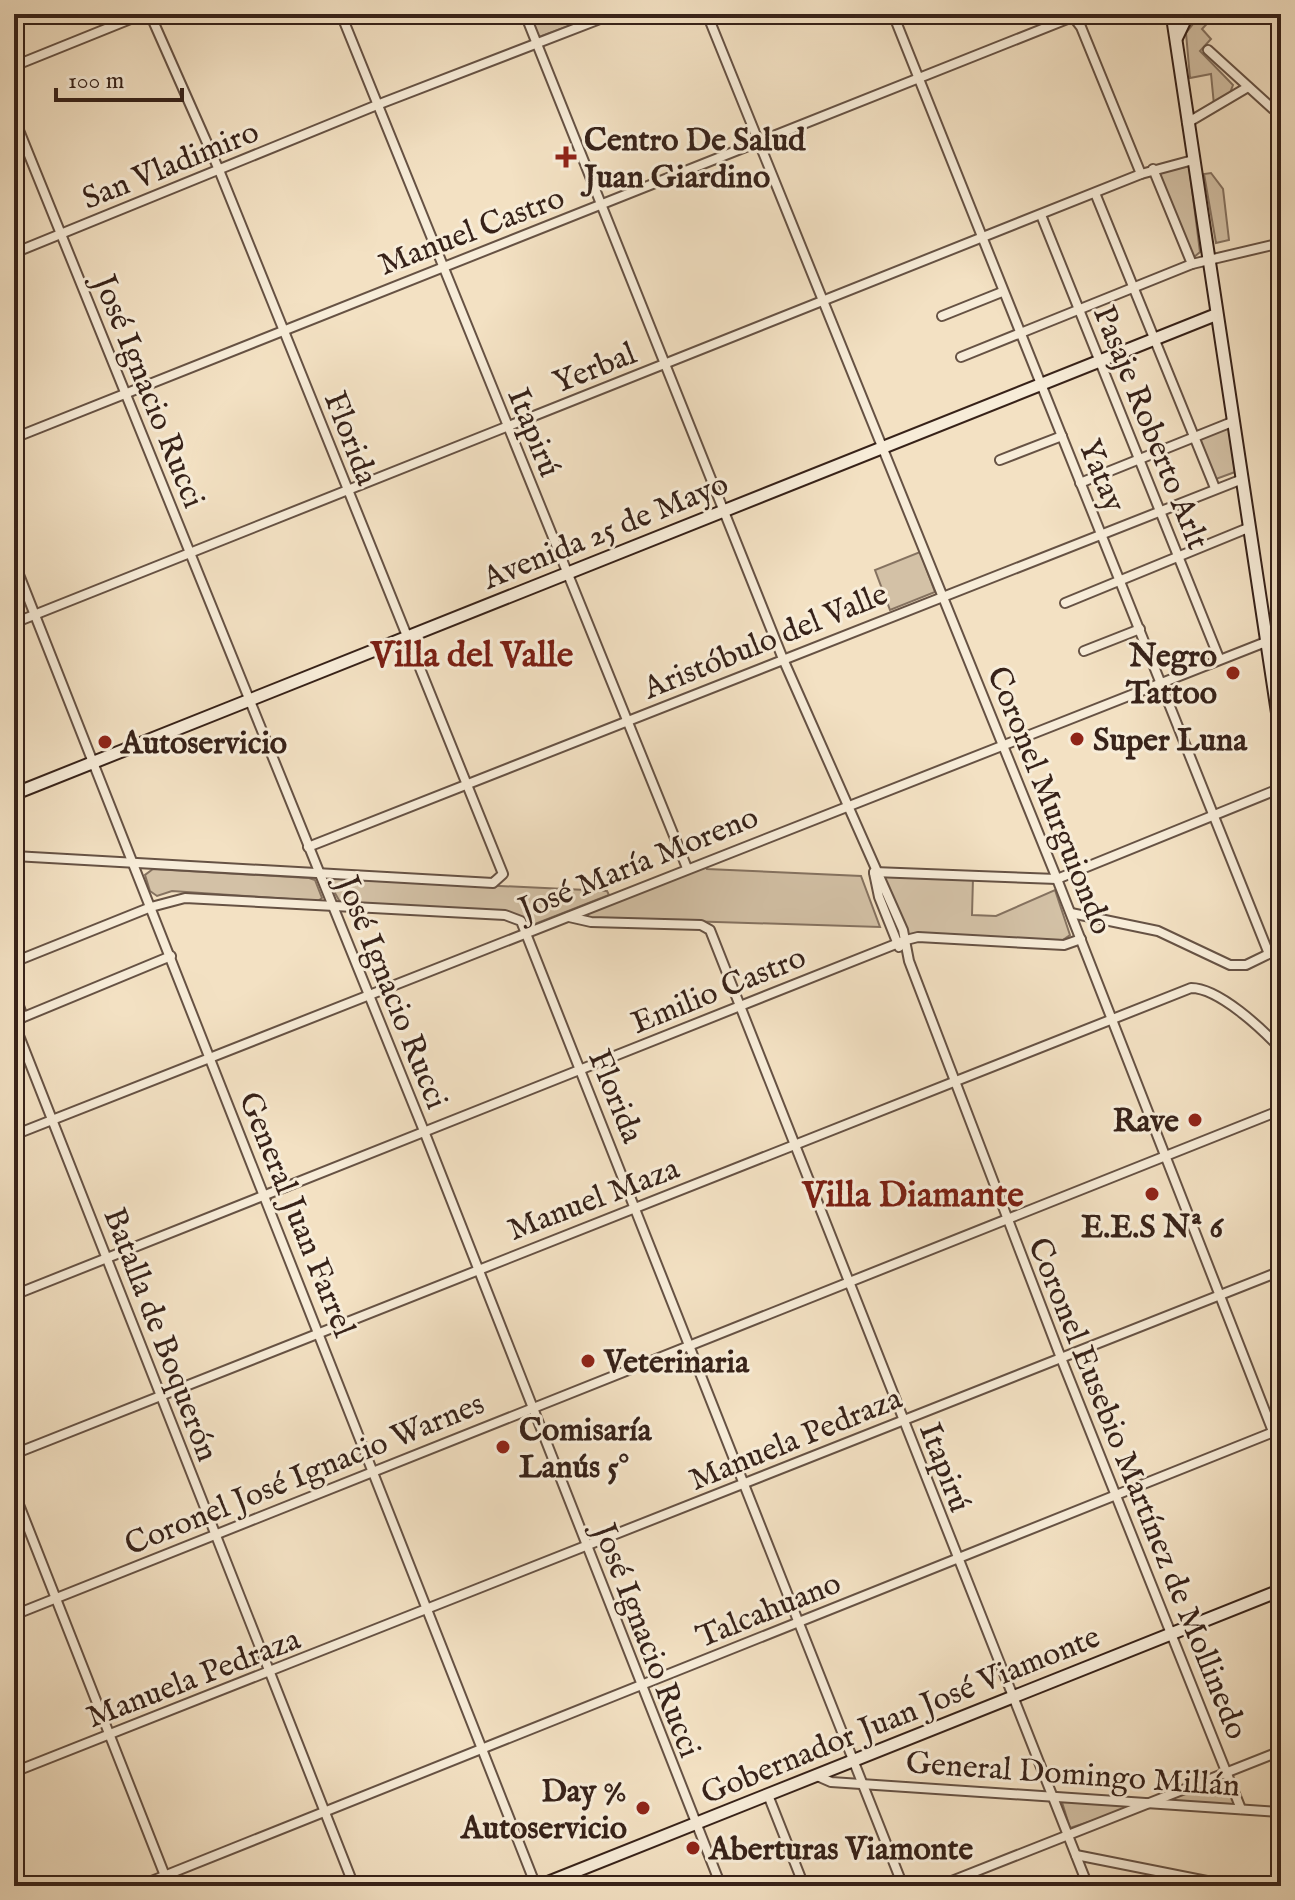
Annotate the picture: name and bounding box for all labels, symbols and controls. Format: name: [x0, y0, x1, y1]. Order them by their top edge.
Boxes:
scale bar: [56, 52, 182, 102]
text: 100 m: [68, 66, 124, 97]
street label: San Vladimiro: [77, 112, 265, 220]
place label: Centro De Salud Juan Giardino: [580, 121, 806, 199]
marker: Centro De Salud Juan Giardino: [555, 146, 577, 168]
street label: Manuel Castro: [373, 178, 571, 287]
street label: José Ignacio Rucci: [81, 267, 213, 514]
street label: Pasaje Roberto Arlt: [1082, 300, 1217, 556]
street label: Yerbal: [547, 334, 643, 404]
street label: Itapirú: [496, 382, 569, 483]
street label: Florida: [313, 386, 386, 492]
street label: Yatay: [1068, 434, 1134, 519]
street label: Avenida 25 de Mayo: [476, 464, 735, 601]
street label: Aristóbulo del Valle: [637, 575, 894, 710]
district label: Villa del Valle: [370, 633, 574, 679]
place label: Negro Tattoo: [1125, 637, 1217, 715]
street label: Coronel Murguiondo: [976, 661, 1121, 941]
marker: Negro Tattoo: [1224, 664, 1242, 682]
place label: Super Luna: [1093, 721, 1248, 762]
place label: Autoservicio: [119, 724, 287, 765]
marker: Super Luna: [1068, 730, 1086, 748]
marker: Autoservicio: [96, 733, 114, 751]
street label: José María Moreno: [510, 798, 765, 932]
street label: José Ignacio Rucci: [324, 868, 456, 1115]
street label: Emilio Castro: [626, 938, 812, 1045]
street label: Florida: [577, 1044, 652, 1150]
street label: General Juan Farrel: [228, 1087, 364, 1344]
place label: Rave: [1113, 1102, 1179, 1143]
marker: Rave: [1186, 1111, 1204, 1129]
street label: Manuel Maza: [502, 1149, 686, 1252]
district label: Villa Diamante: [801, 1173, 1024, 1219]
marker: E.E.S Nª 6: [1143, 1185, 1161, 1203]
street label: Batalla de Boquerón: [92, 1202, 227, 1468]
place label: E.E.S Nª 6: [1081, 1208, 1224, 1249]
street label: Coronel Eusebio Martínez de Mollinedo: [1017, 1232, 1256, 1746]
place label: Veterinaria: [603, 1343, 750, 1384]
marker: Veterinaria: [579, 1352, 597, 1370]
street label: Manuela Pedraza: [684, 1379, 908, 1502]
street label: Coronel José Ignacio Warnes: [119, 1384, 491, 1566]
place label: Comisaría Lanús 5°: [519, 1411, 653, 1489]
street label: Itapirú: [908, 1417, 979, 1518]
marker: Comisaría Lanús 5°: [494, 1438, 512, 1456]
street label: José Ignacio Rucci: [581, 1515, 709, 1764]
street label: Talcahuano: [691, 1564, 847, 1659]
street label: Gobernador Juan José Viamonte: [695, 1617, 1106, 1815]
street label: Manuela Pedraza: [81, 1620, 307, 1739]
street label: General Domingo Millán: [904, 1743, 1241, 1808]
place label: Day % Autoservicio: [459, 1772, 627, 1850]
marker: Day % Autoservicio: [634, 1799, 652, 1817]
place label: Aberturas Viamonte: [707, 1830, 974, 1871]
marker: Aberturas Viamonte: [684, 1839, 702, 1857]

